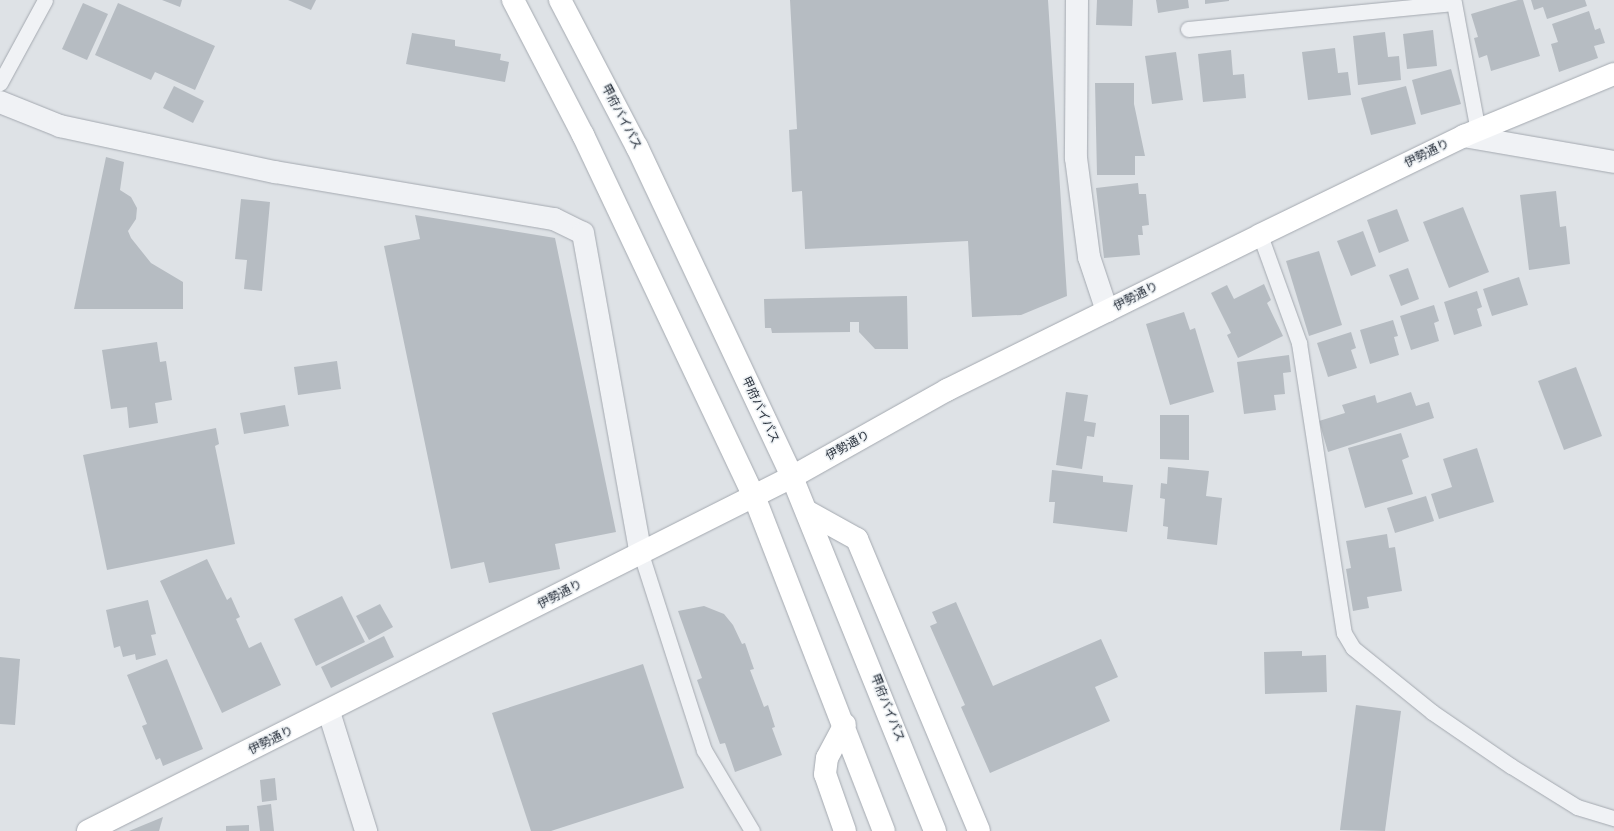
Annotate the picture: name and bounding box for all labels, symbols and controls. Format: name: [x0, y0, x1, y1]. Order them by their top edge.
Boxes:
street label: 甲府バイパス: [598, 82, 644, 152]
street label: 伊勢通り: [1402, 137, 1452, 171]
street label: 伊勢通り: [1111, 280, 1161, 314]
street label: 甲府バイパス: [738, 374, 782, 446]
street label: 伊勢通り: [824, 428, 872, 464]
street label: 伊勢通り: [535, 578, 585, 612]
street label: 甲府バイパス: [867, 672, 907, 744]
street label: 伊勢通り: [246, 724, 296, 758]

